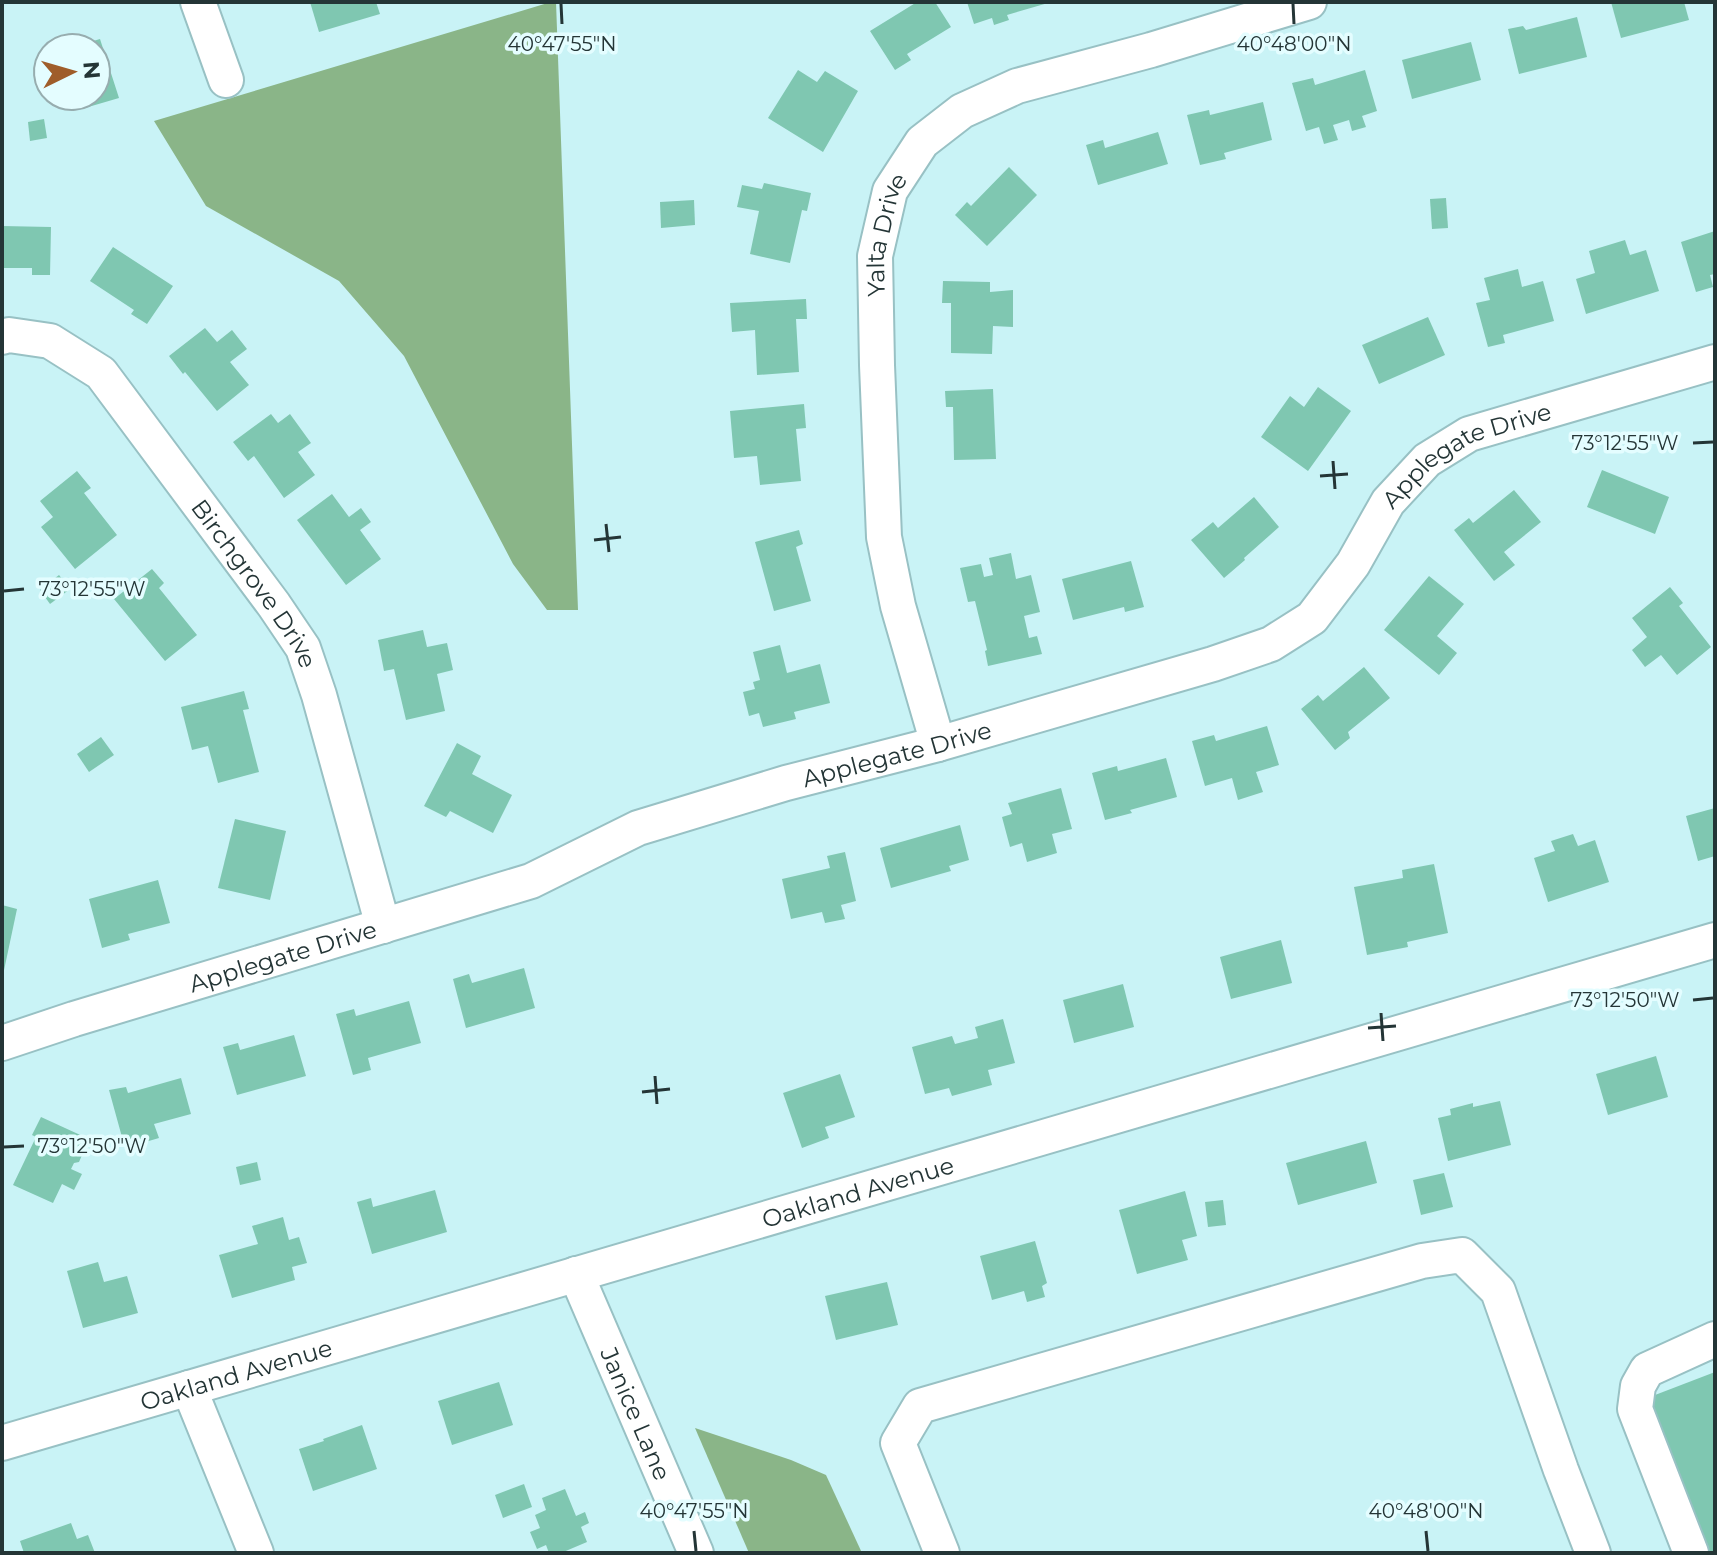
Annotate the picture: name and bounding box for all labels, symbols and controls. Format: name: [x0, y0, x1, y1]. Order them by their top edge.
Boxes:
north arrow: [32, 32, 112, 112]
text: 40°47'55"N: [507, 32, 617, 56]
text: 40°48'00"N: [1237, 32, 1351, 56]
text: N: [77, 60, 106, 80]
street label: Yalta Drive: [860, 167, 913, 297]
street label: Applegate Drive: [1375, 396, 1555, 514]
text: 73°12'55"W: [1572, 431, 1678, 455]
street label: Birchgrove Drive: [186, 493, 323, 672]
text: 73°12'55"W: [39, 577, 145, 601]
street label: Applegate Drive: [799, 715, 995, 793]
street label: Applegate Drive: [186, 914, 380, 998]
text: 73°12'50"W: [1571, 988, 1679, 1012]
text: 73°12'50"W: [38, 1134, 146, 1158]
street label: Oakland Avenue: [758, 1150, 957, 1234]
street label: Oakland Avenue: [137, 1332, 336, 1416]
street label: Janice Lane: [594, 1342, 677, 1485]
text: 40°47'55"N: [639, 1499, 749, 1523]
text: 40°48'00"N: [1369, 1499, 1483, 1523]

